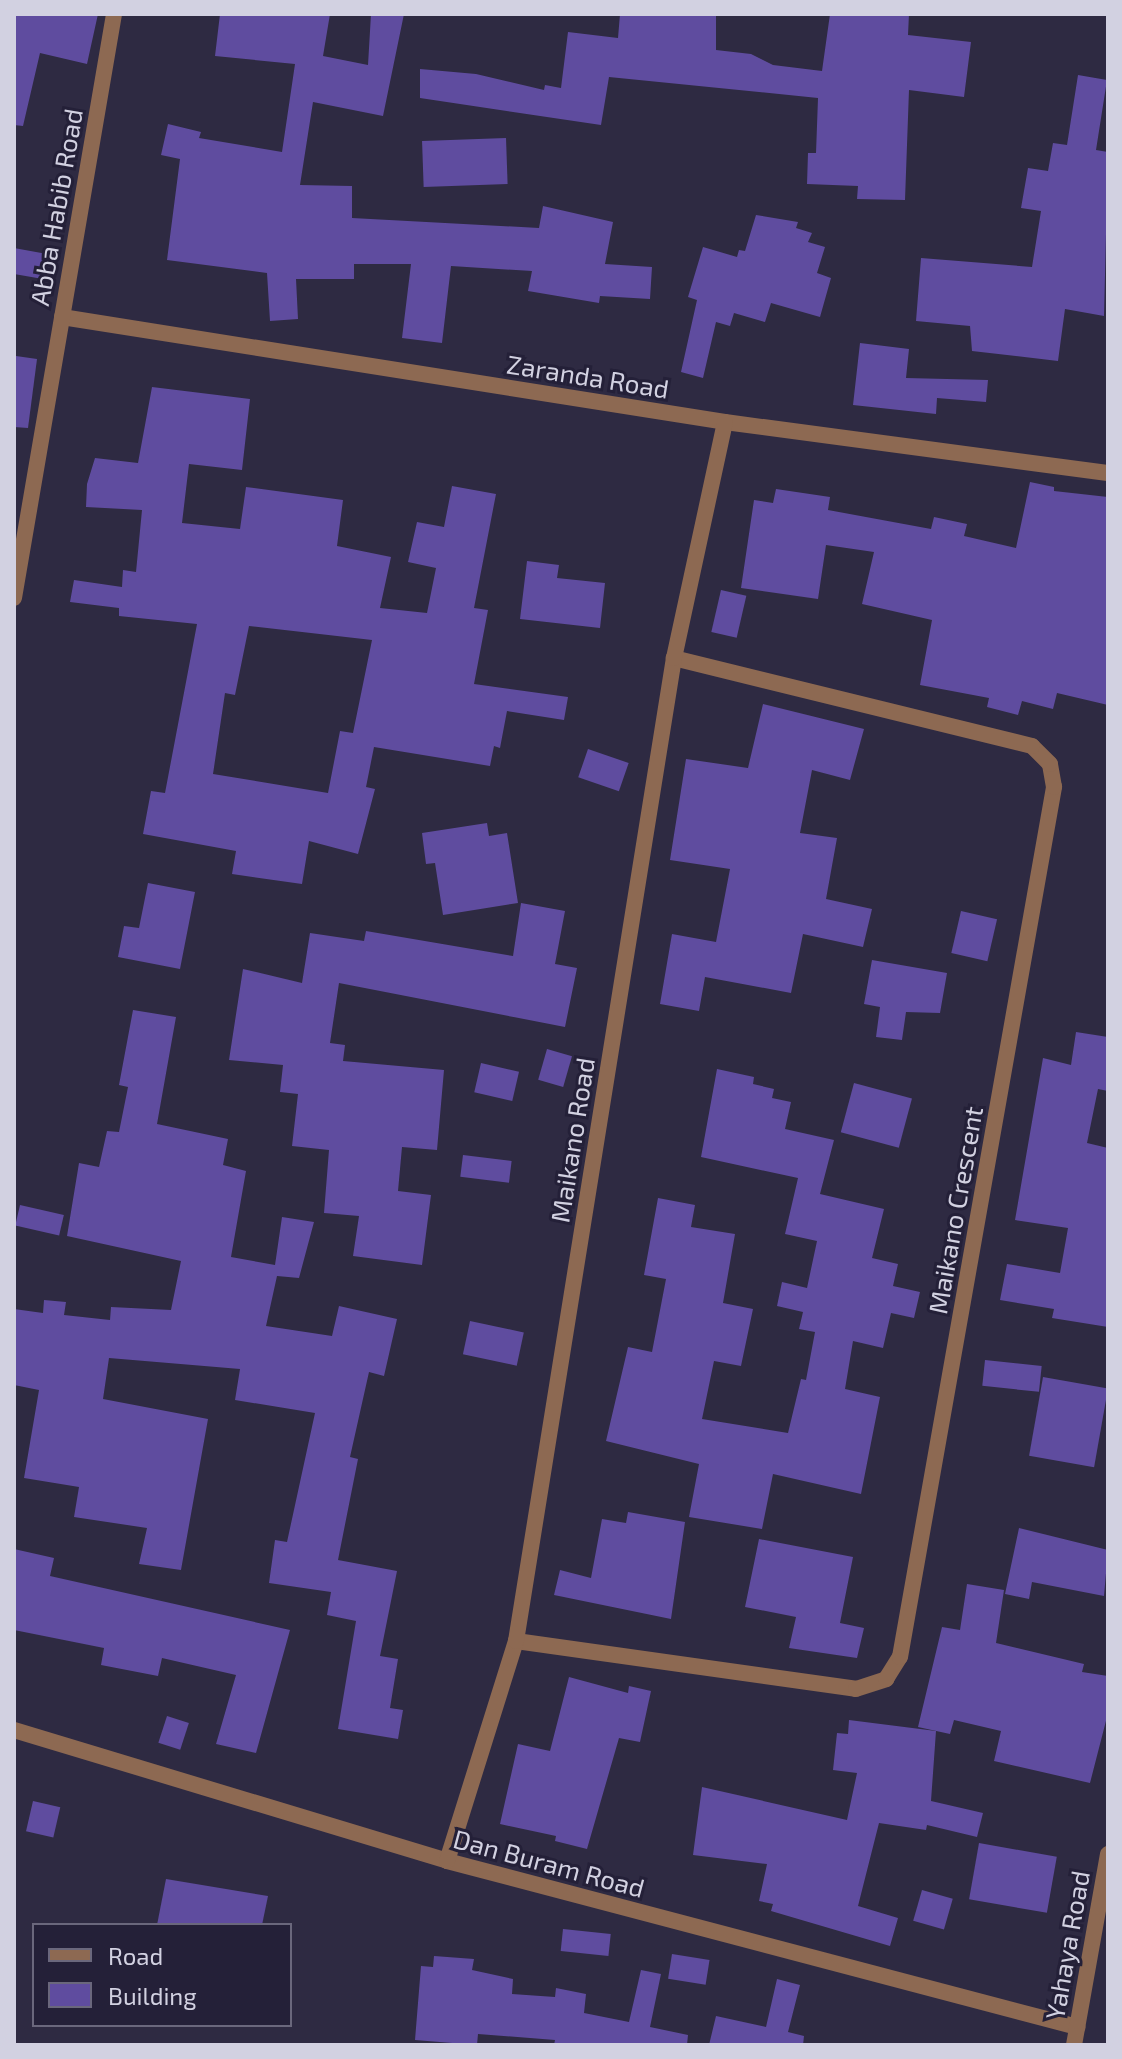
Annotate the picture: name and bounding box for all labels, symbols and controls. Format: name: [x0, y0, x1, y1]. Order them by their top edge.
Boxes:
street label: Abba Habib Road: [23, 106, 89, 308]
street label: Zaranda Road: [505, 348, 671, 404]
street label: Maikano Road: [544, 1055, 600, 1225]
street label: Maikano Crescent: [921, 1104, 989, 1316]
street label: Dan Buram Road: [450, 1822, 648, 1904]
street label: Yahaya Road: [1039, 1868, 1095, 2022]
legend: [32, 1923, 292, 2027]
text: Road: [108, 1941, 163, 1970]
text: Building: [108, 1981, 197, 2010]

